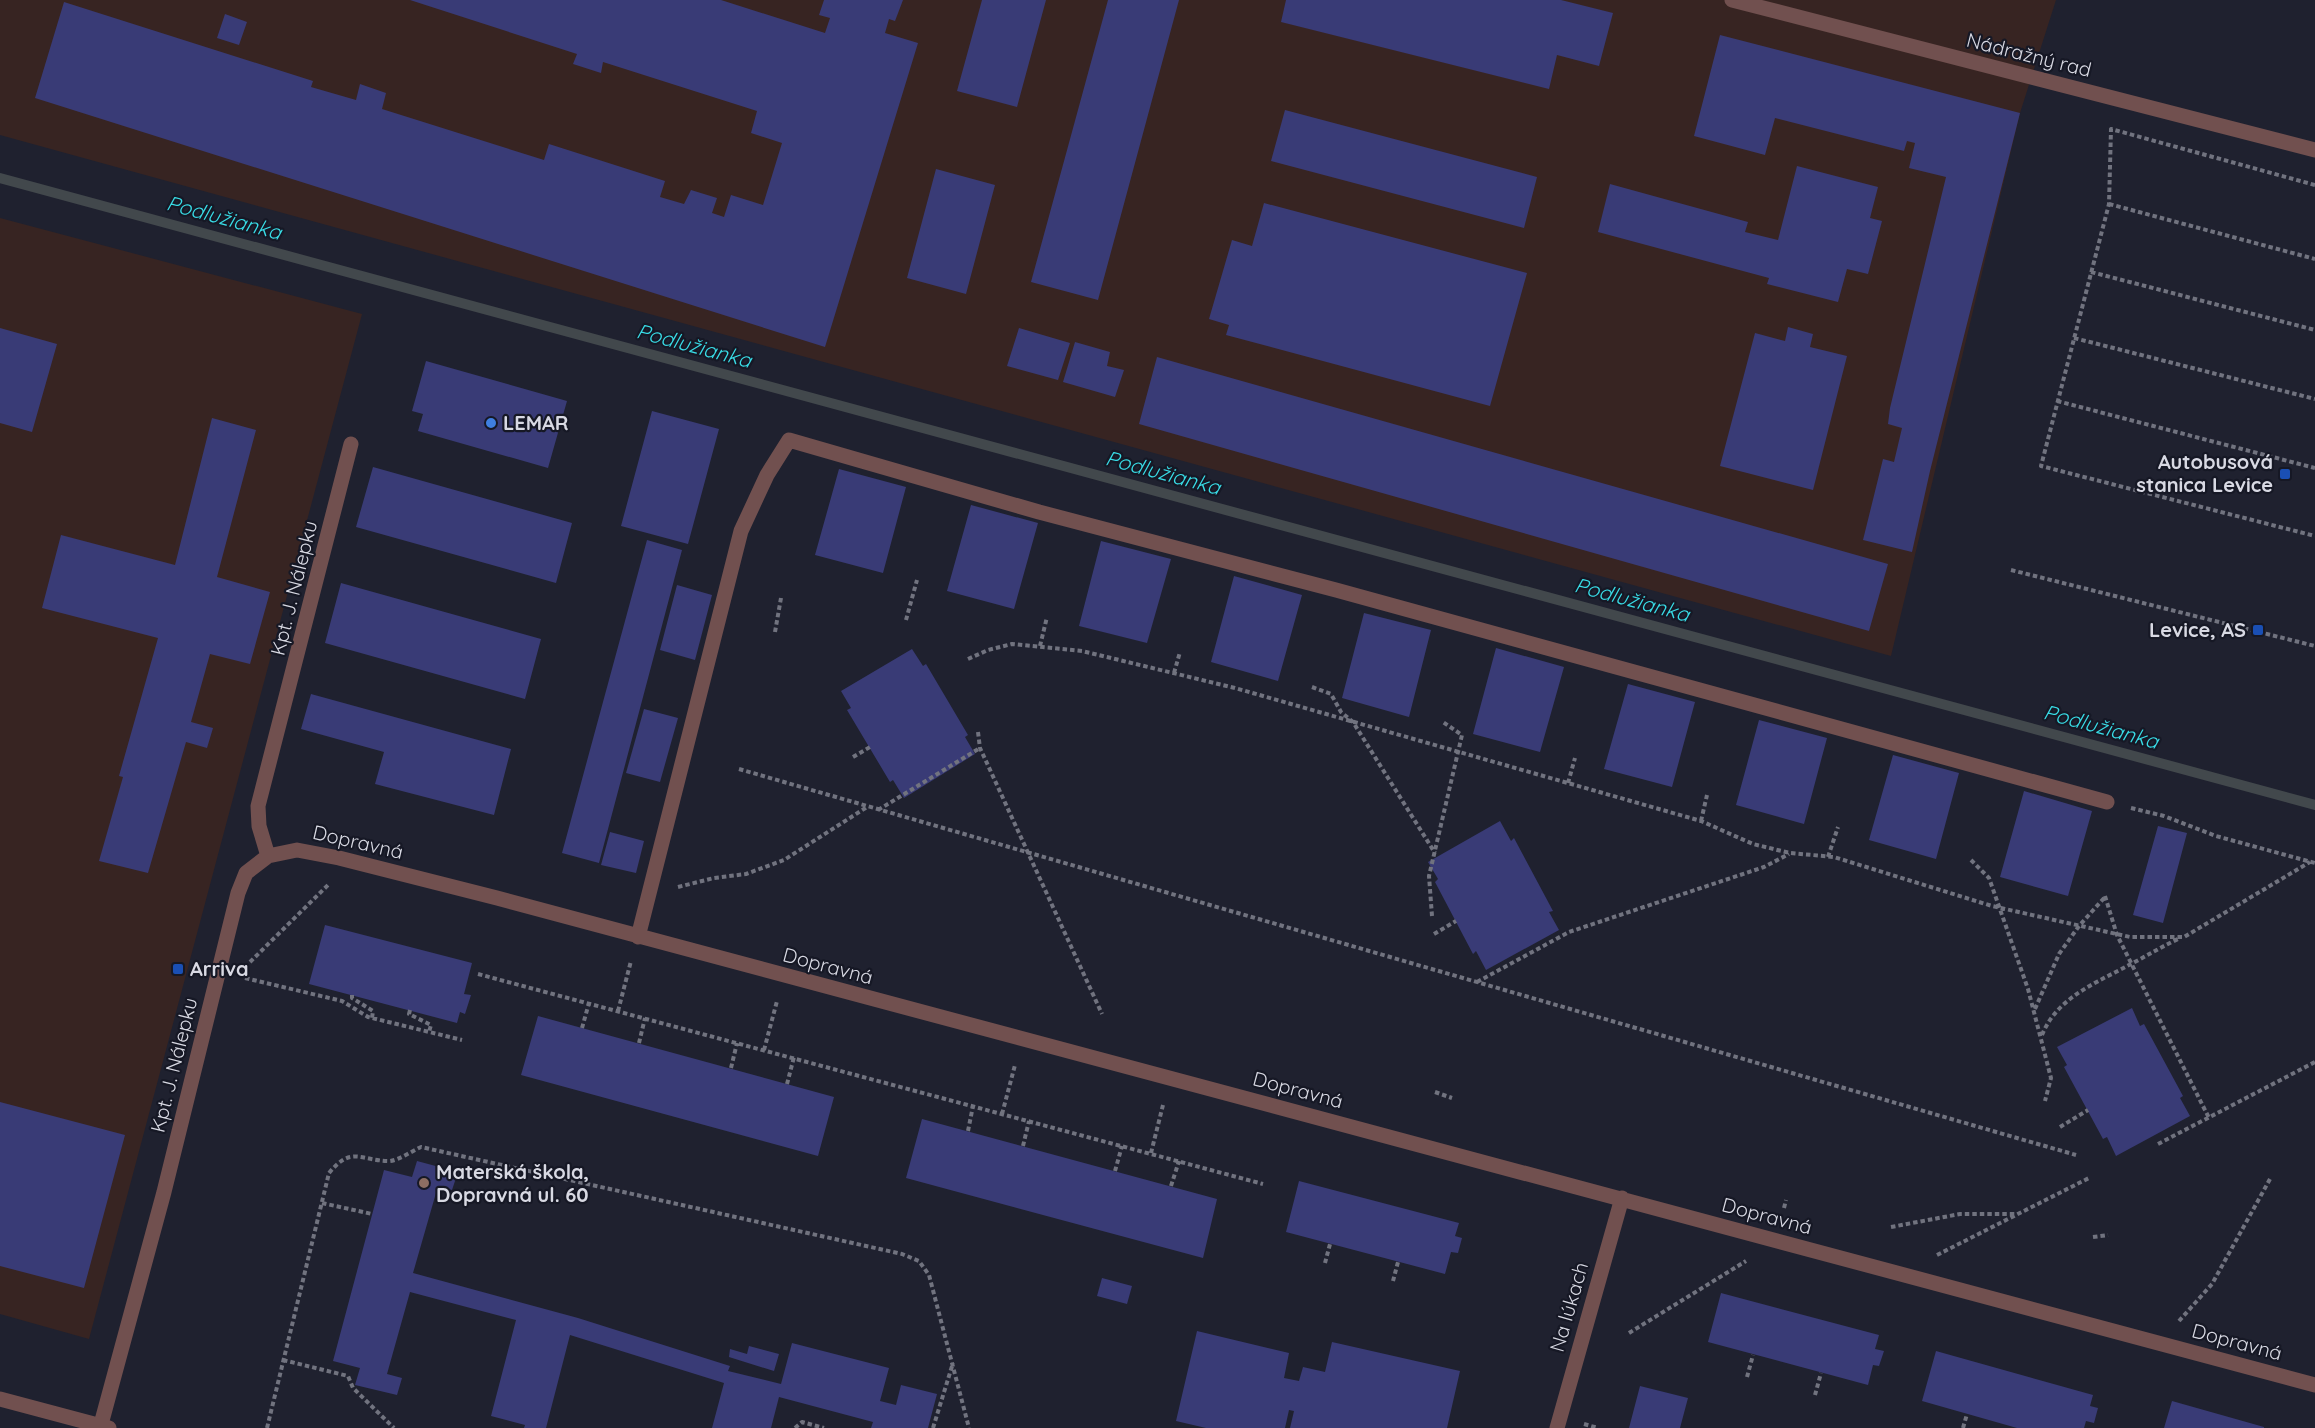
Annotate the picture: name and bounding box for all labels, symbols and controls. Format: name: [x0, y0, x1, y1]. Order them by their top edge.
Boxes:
street label: Nádražný rad: [1964, 27, 2094, 82]
water label: Podlužianka: [164, 189, 286, 245]
water label: Podlužianka: [634, 317, 756, 373]
place label: LEMAR: [503, 410, 569, 435]
marker: LEMAR: [484, 416, 498, 430]
water label: Podlužianka: [1103, 444, 1225, 500]
place label: Autobusová stanica Levice: [2136, 449, 2273, 497]
marker: Autobusová stanica Levice: [2278, 467, 2292, 481]
street label: Kpt. J. Nálepku: [265, 518, 322, 658]
water label: Podlužianka: [1572, 571, 1694, 627]
place label: Levice, AS: [2149, 617, 2246, 642]
marker: Levice, AS: [2251, 623, 2265, 637]
water label: Podlužianka: [2041, 698, 2163, 754]
street label: Dopravná: [310, 819, 406, 864]
street label: Dopravná: [780, 941, 876, 990]
place label: Arriva: [190, 956, 249, 981]
marker: Arriva: [171, 962, 185, 976]
street label: Kpt. J. Nálepku: [145, 995, 202, 1135]
street label: Dopravná: [1250, 1065, 1346, 1114]
place label: Materská škola, Dopravná ul. 60: [436, 1159, 589, 1207]
marker: Materská škola, Dopravná ul. 60: [417, 1176, 431, 1190]
street label: Dopravná: [1719, 1191, 1815, 1240]
street label: Na lúkach: [1544, 1259, 1593, 1355]
street label: Dopravná: [2189, 1317, 2285, 1366]

